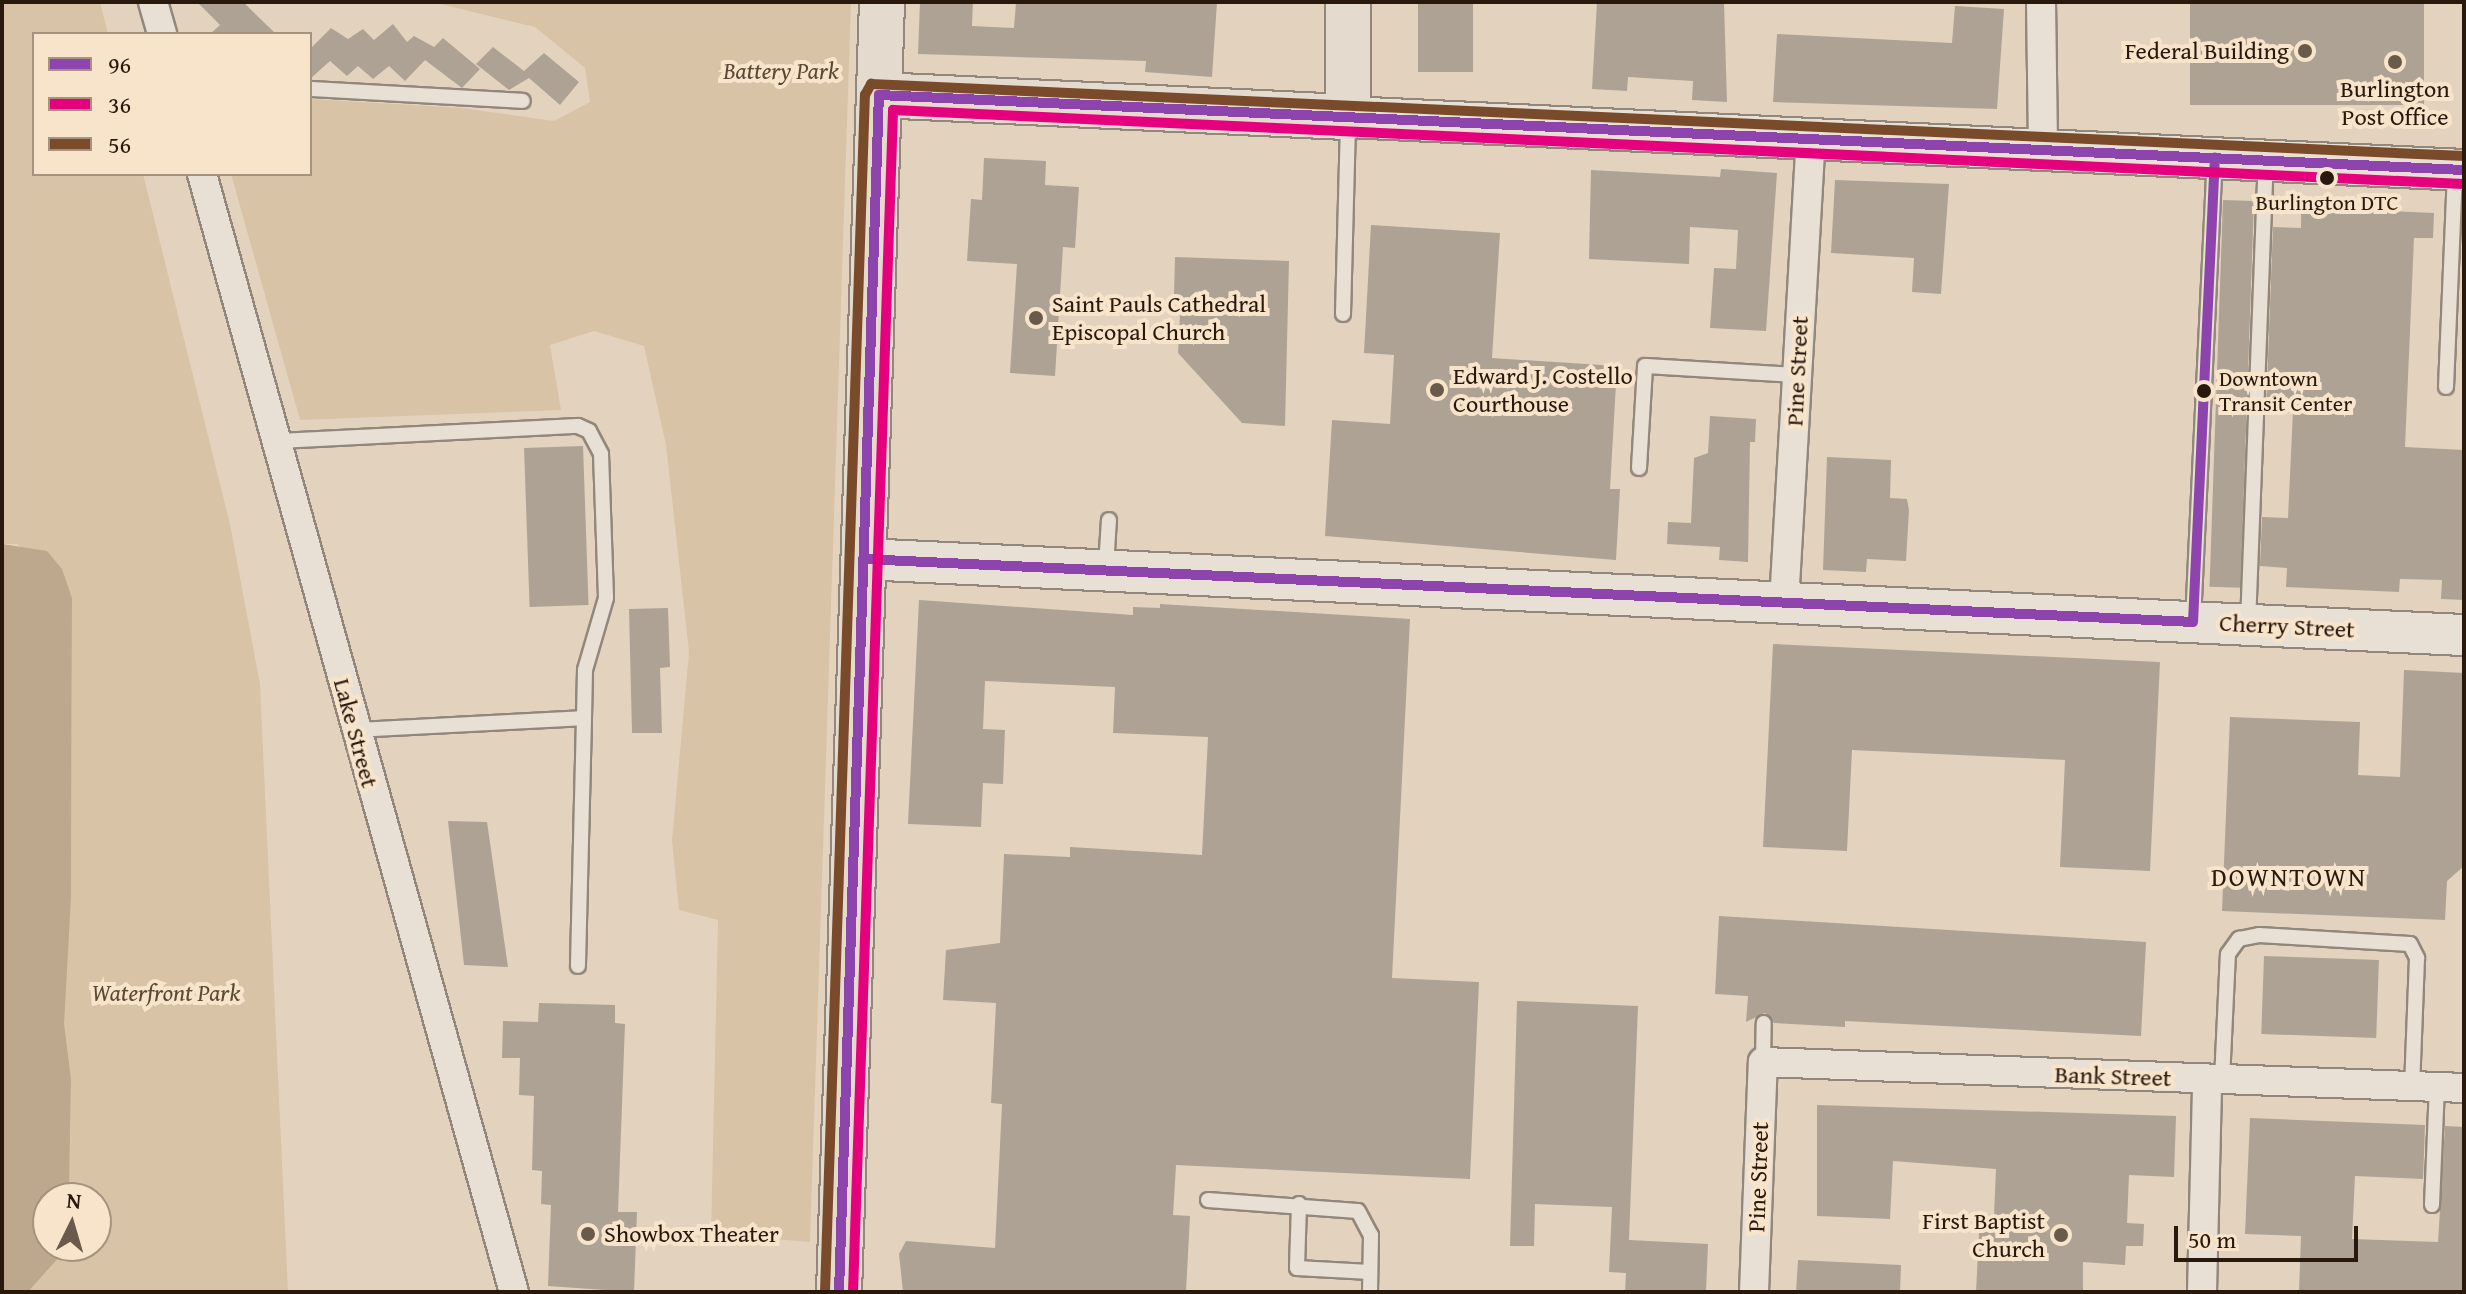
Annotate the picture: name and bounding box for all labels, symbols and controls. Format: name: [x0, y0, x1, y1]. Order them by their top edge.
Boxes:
legend: [32, 32, 312, 176]
place label: Federal Building: [2125, 37, 2289, 65]
marker: Federal Building: [2296, 42, 2314, 60]
text: 96: [108, 47, 131, 82]
marker: Burlington Post Office: [2386, 53, 2404, 71]
park label: Battery Park: [723, 57, 839, 85]
place label: Burlington Post Office: [2340, 75, 2450, 131]
text: 36: [108, 87, 131, 122]
text: 56: [108, 127, 131, 162]
marker: Burlington DTC: [2319, 170, 2335, 186]
place label: Burlington DTC: [2256, 190, 2398, 216]
place label: Saint Pauls Cathedral Episcopal Church: [1052, 290, 1266, 346]
marker: Saint Pauls Cathedral Episcopal Church: [1027, 309, 1045, 327]
street label: Pine Street: [1780, 315, 1814, 427]
place label: Edward J. Costello Courthouse: [1453, 362, 1633, 418]
place label: Downtown Transit Center: [2219, 365, 2352, 416]
marker: Edward J. Costello Courthouse: [1428, 381, 1446, 399]
marker: Downtown Transit Center: [2196, 383, 2212, 399]
street label: Cherry Street: [2219, 608, 2355, 644]
street label: Lake Street: [328, 675, 384, 791]
district label: DOWNTOWN: [2211, 861, 2367, 893]
park label: Waterfront Park: [92, 979, 240, 1007]
street label: Bank Street: [2054, 1060, 2172, 1092]
street label: Pine Street: [1742, 1121, 1774, 1233]
north arrow: [32, 1182, 112, 1262]
text: N: [65, 1184, 83, 1217]
place label: First Baptist Church: [1922, 1207, 2045, 1263]
scale bar: [2178, 1210, 2362, 1260]
place label: Showbox Theater: [604, 1220, 779, 1248]
text: 50 m: [2188, 1222, 2236, 1257]
marker: Showbox Theater: [579, 1225, 597, 1243]
marker: First Baptist Church: [2052, 1226, 2070, 1244]

